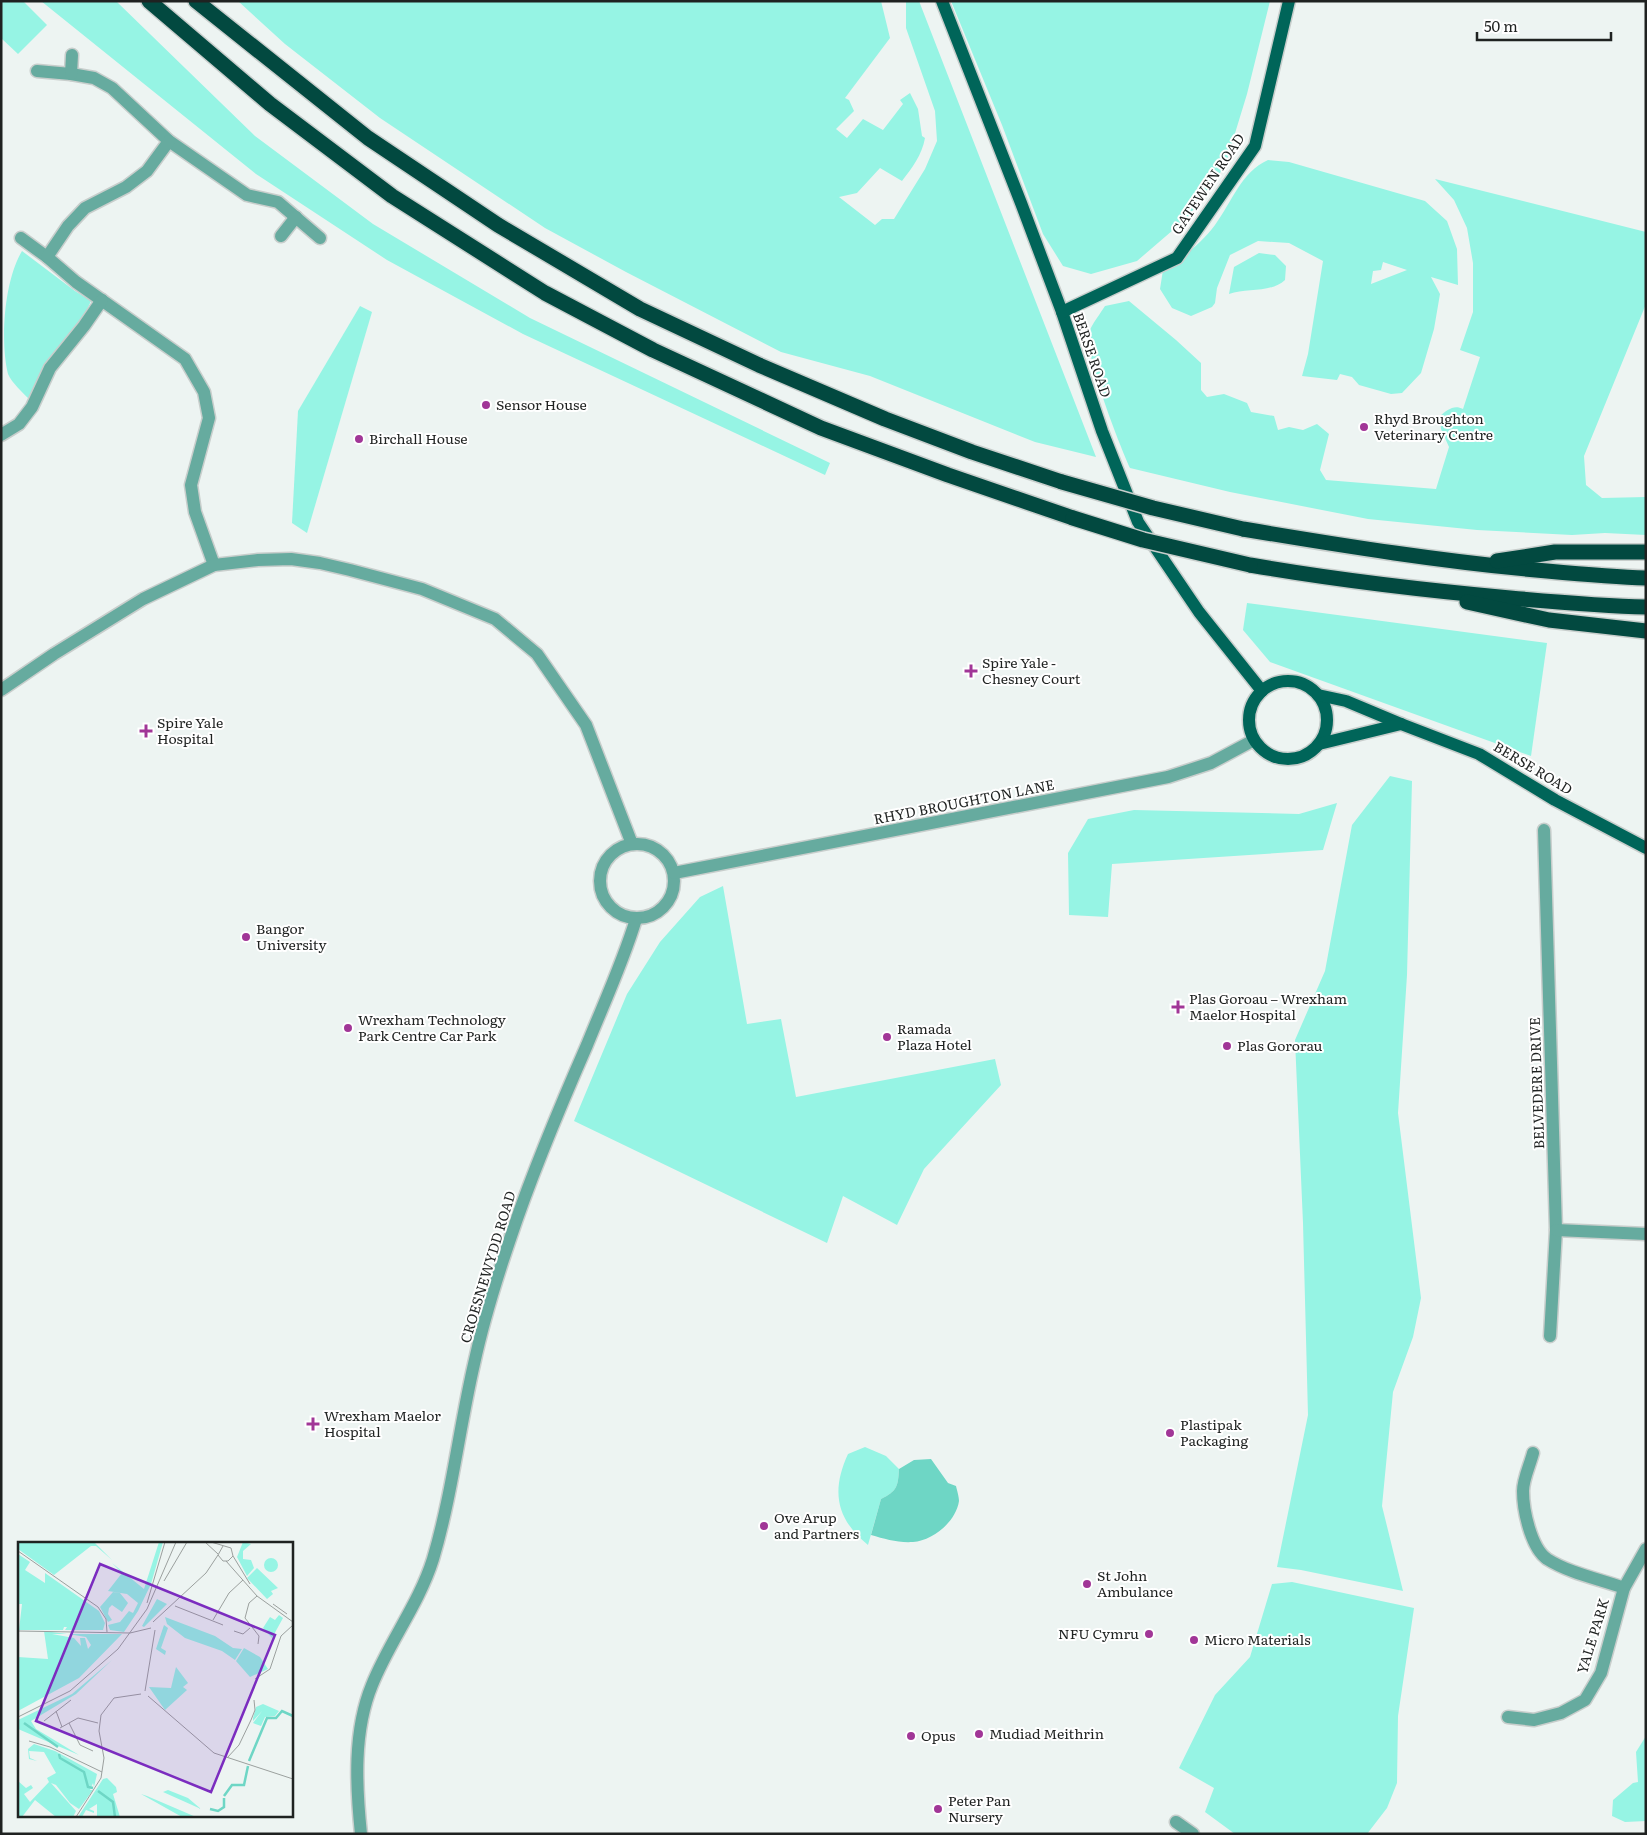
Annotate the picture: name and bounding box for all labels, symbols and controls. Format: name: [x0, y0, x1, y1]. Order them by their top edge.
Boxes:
scale bar: [1477, 10, 1611, 42]
text: 50 m: [1484, 14, 1518, 37]
street label: GATEWEN ROAD: [1166, 129, 1249, 238]
street label: BERSE ROAD: [1069, 309, 1117, 400]
place label: Sensor House: [496, 394, 587, 414]
marker: Sensor House: [480, 399, 492, 411]
place label: Rhyd Broughton Veterinary Centre: [1374, 408, 1493, 444]
marker: Rhyd Broughton Veterinary Centre: [1358, 421, 1370, 433]
place label: Birchall House: [369, 428, 467, 448]
marker: Birchall House: [353, 433, 365, 445]
place label: Spire Yale - Chesney Court: [982, 652, 1081, 688]
marker: Spire Yale - Chesney Court: [964, 664, 978, 678]
place label: Spire Yale Hospital: [157, 712, 223, 748]
marker: Spire Yale Hospital: [139, 724, 153, 738]
street label: BERSE ROAD: [1490, 736, 1577, 799]
street label: RHYD BROUGHTON LANE: [872, 774, 1056, 828]
place label: Bangor University: [256, 918, 327, 954]
marker: Bangor University: [240, 931, 252, 943]
place label: Plas Goroau – Wrexham Maelor Hospital: [1189, 988, 1348, 1024]
marker: Plas Goroau – Wrexham Maelor Hospital: [1171, 1000, 1185, 1014]
place label: Wrexham Technology Park Centre Car Park: [358, 1009, 507, 1045]
street label: BELVEDERE DRIVE: [1524, 1017, 1548, 1149]
place label: Ramada Plaza Hotel: [897, 1018, 972, 1054]
marker: Wrexham Technology Park Centre Car Park: [342, 1022, 354, 1034]
marker: Ramada Plaza Hotel: [881, 1031, 893, 1043]
place label: Plas Gororau: [1237, 1035, 1323, 1055]
marker: Plas Gororau: [1221, 1040, 1233, 1052]
street label: CROESNEWYDD ROAD: [454, 1188, 520, 1345]
place label: Wrexham Maelor Hospital: [324, 1405, 441, 1441]
place label: Plastipak Packaging: [1180, 1414, 1249, 1450]
marker: Wrexham Maelor Hospital: [306, 1417, 320, 1431]
marker: Plastipak Packaging: [1164, 1427, 1176, 1439]
place label: Ove Arup and Partners: [774, 1507, 859, 1543]
marker: Ove Arup and Partners: [758, 1520, 770, 1532]
inset map: [18, 1542, 292, 1818]
place label: St John Ambulance: [1097, 1565, 1173, 1601]
marker: St John Ambulance: [1081, 1578, 1093, 1590]
street label: YALE PARK: [1571, 1595, 1613, 1676]
place label: NFU Cymru: [1058, 1623, 1139, 1643]
marker: NFU Cymru: [1143, 1628, 1155, 1640]
place label: Micro Materials: [1204, 1629, 1310, 1649]
marker: Micro Materials: [1188, 1634, 1200, 1646]
place label: Mudiad Meithrin: [989, 1723, 1104, 1743]
place label: Opus: [921, 1725, 955, 1745]
marker: Mudiad Meithrin: [973, 1728, 985, 1740]
marker: Opus: [905, 1730, 917, 1742]
place label: Peter Pan Nursery: [948, 1790, 1011, 1826]
marker: Peter Pan Nursery: [932, 1803, 944, 1815]

